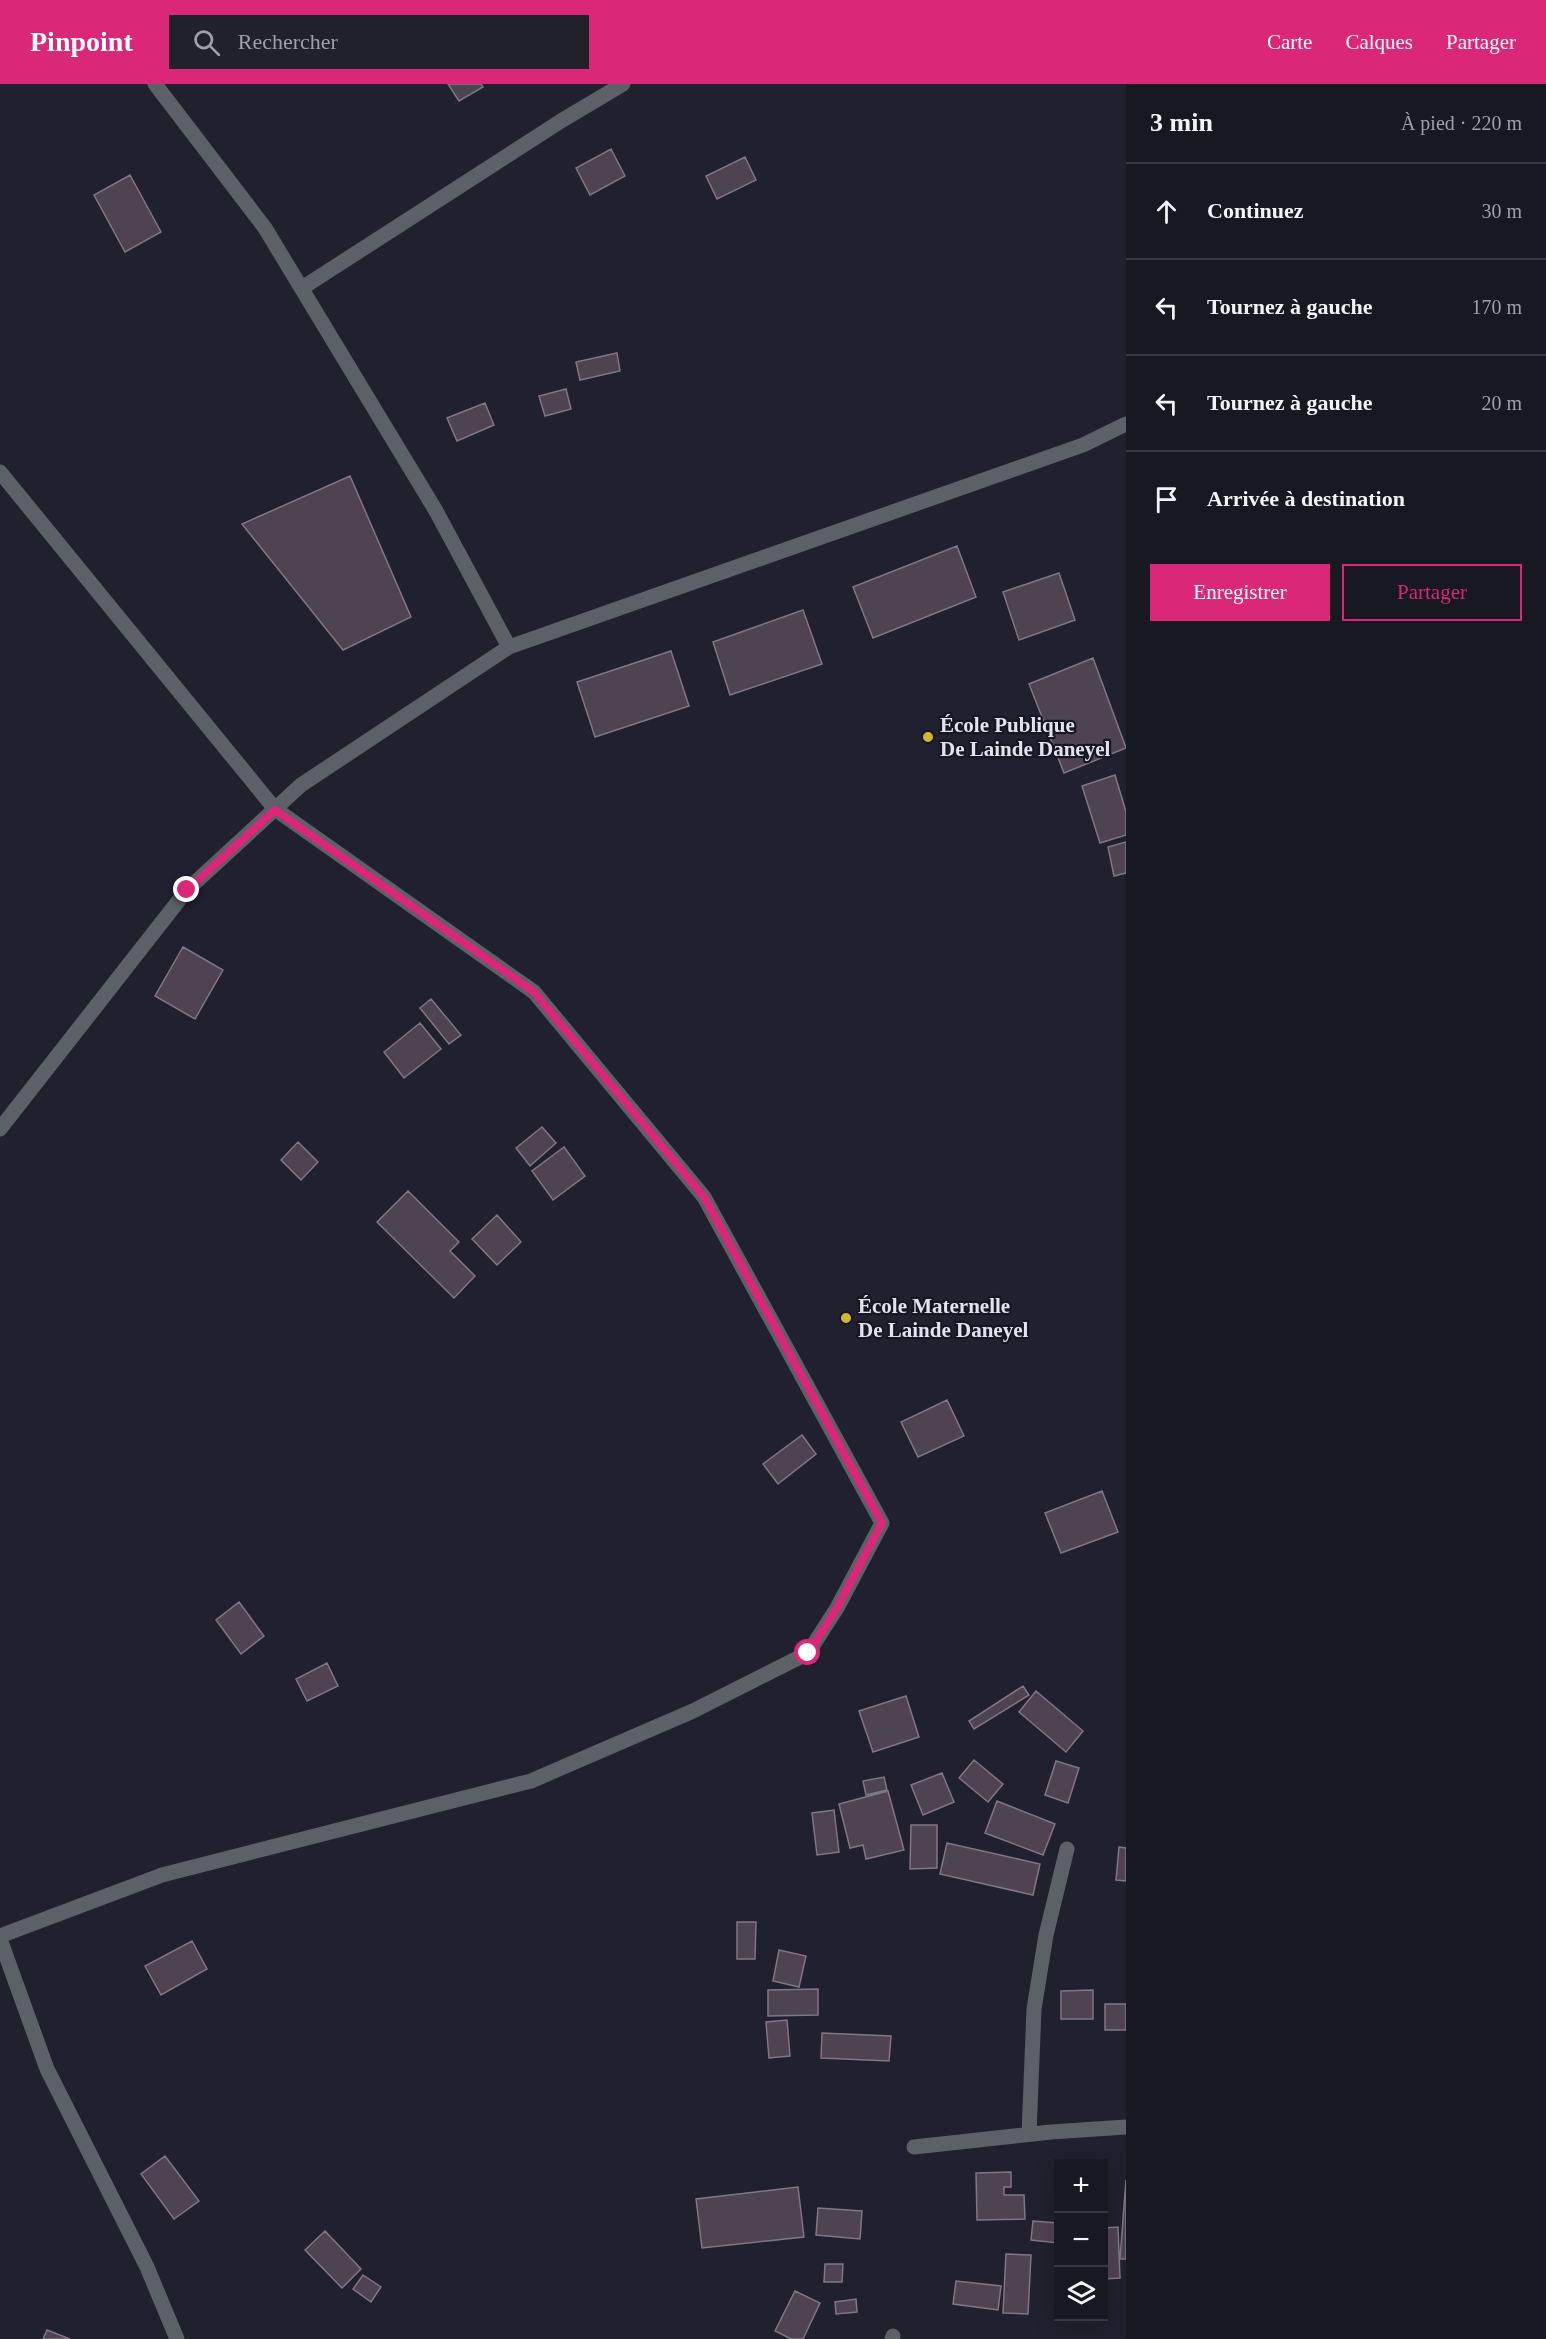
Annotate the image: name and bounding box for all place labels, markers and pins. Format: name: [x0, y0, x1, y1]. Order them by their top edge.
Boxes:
place label: École Publique De Lainde Daneyel: [940, 713, 1110, 761]
marker: École Publique De Lainde Daneyel: [921, 730, 935, 744]
place label: École Maternelle De Lainde Daneyel: [858, 1294, 1028, 1342]
marker: École Maternelle De Lainde Daneyel: [839, 1311, 853, 1325]

